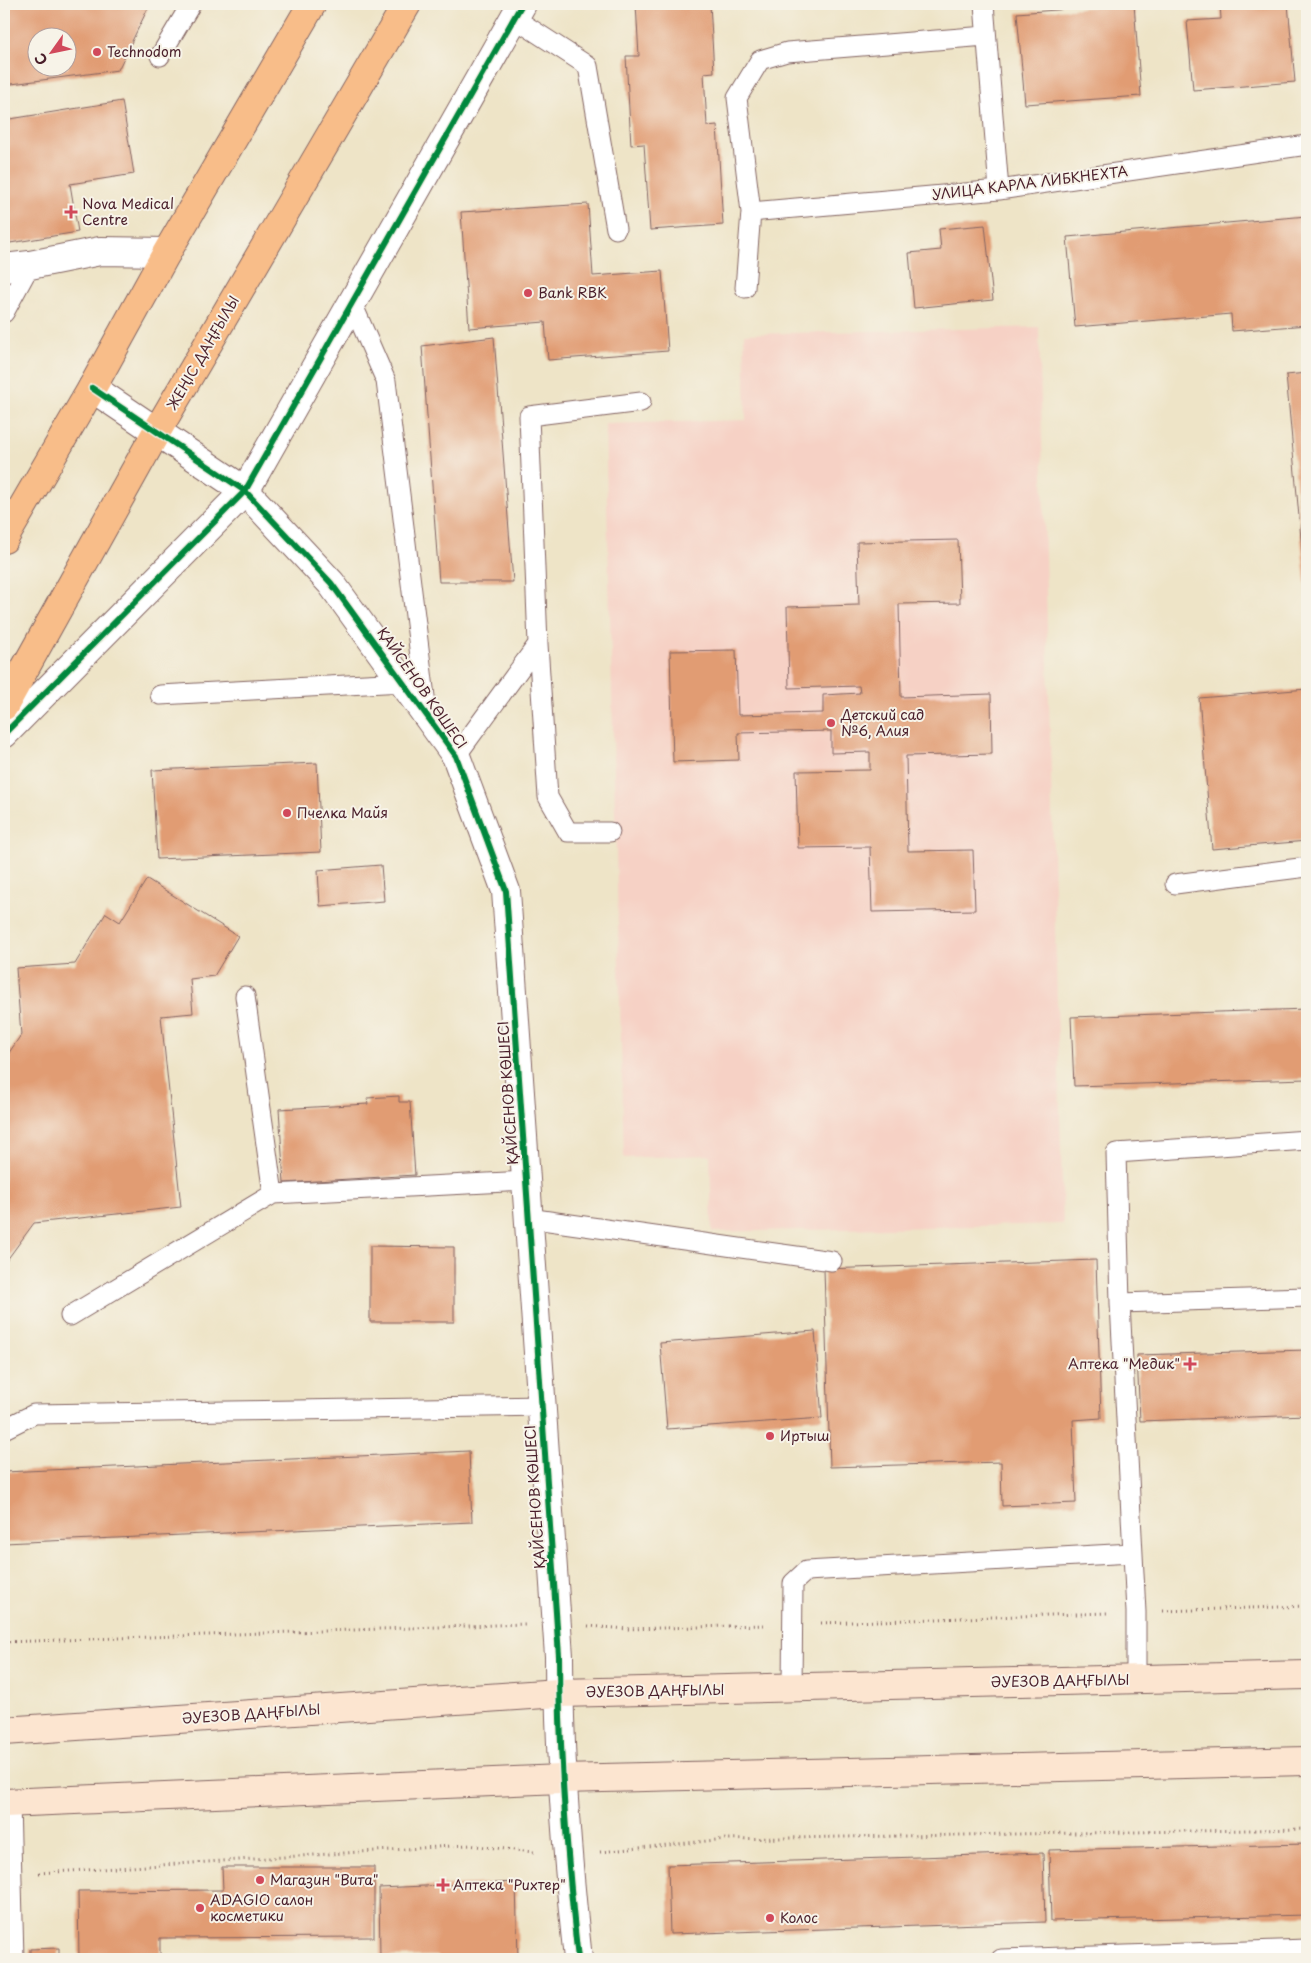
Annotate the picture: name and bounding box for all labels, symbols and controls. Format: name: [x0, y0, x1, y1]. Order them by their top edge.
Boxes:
north arrow: [28, 28, 78, 78]
place label: Technodom: [107, 41, 181, 62]
marker: Technodom: [91, 46, 103, 58]
text: С: [29, 49, 52, 69]
street label: УЛИЦА КАРЛА ЛИБКНЕХТА: [931, 160, 1129, 205]
place label: Nova Medical Centre: [82, 193, 174, 230]
marker: Nova Medical Centre: [64, 205, 78, 219]
place label: Bank RBK: [538, 282, 607, 303]
marker: Bank RBK: [522, 287, 534, 299]
street label: ЖЕҢІС ДАҢҒЫЛЫ: [161, 292, 244, 414]
street label: ҚАЙСЕНОВ КӨШЕСІ: [373, 623, 472, 753]
place label: Детский сад №6, Алия: [840, 704, 924, 741]
marker: Детский сад №6, Алия: [825, 717, 837, 729]
place label: Пчелка Майя: [297, 802, 388, 823]
marker: Пчелка Майя: [281, 807, 293, 819]
street label: ҚАЙСЕНОВ КӨШЕСІ: [492, 1021, 523, 1166]
place label: Аптека "Медик": [1068, 1353, 1180, 1374]
marker: Аптека "Медик": [1184, 1358, 1196, 1370]
street label: ҚАЙСЕНОВ КӨШЕСІ: [519, 1425, 550, 1570]
place label: Иртыш: [780, 1425, 829, 1446]
marker: Иртыш: [764, 1430, 776, 1442]
street label: ӘУЕЗОВ ДАҢҒЫЛЫ: [990, 1669, 1130, 1692]
street label: ӘУЕЗОВ ДАҢҒЫЛЫ: [585, 1679, 725, 1702]
street label: ӘУЕЗОВ ДАҢҒЫЛЫ: [181, 1698, 321, 1729]
place label: Магазин "Вита": [270, 1869, 379, 1890]
marker: Магазин "Вита": [254, 1874, 266, 1886]
place label: Аптека "Рихтер": [453, 1874, 566, 1895]
marker: Аптека "Рихтер": [437, 1879, 449, 1891]
place label: ADAGIO салон косметики: [210, 1889, 313, 1926]
marker: ADAGIO салон косметики: [194, 1902, 206, 1914]
place label: Колос: [780, 1907, 818, 1928]
marker: Колос: [764, 1912, 776, 1924]

